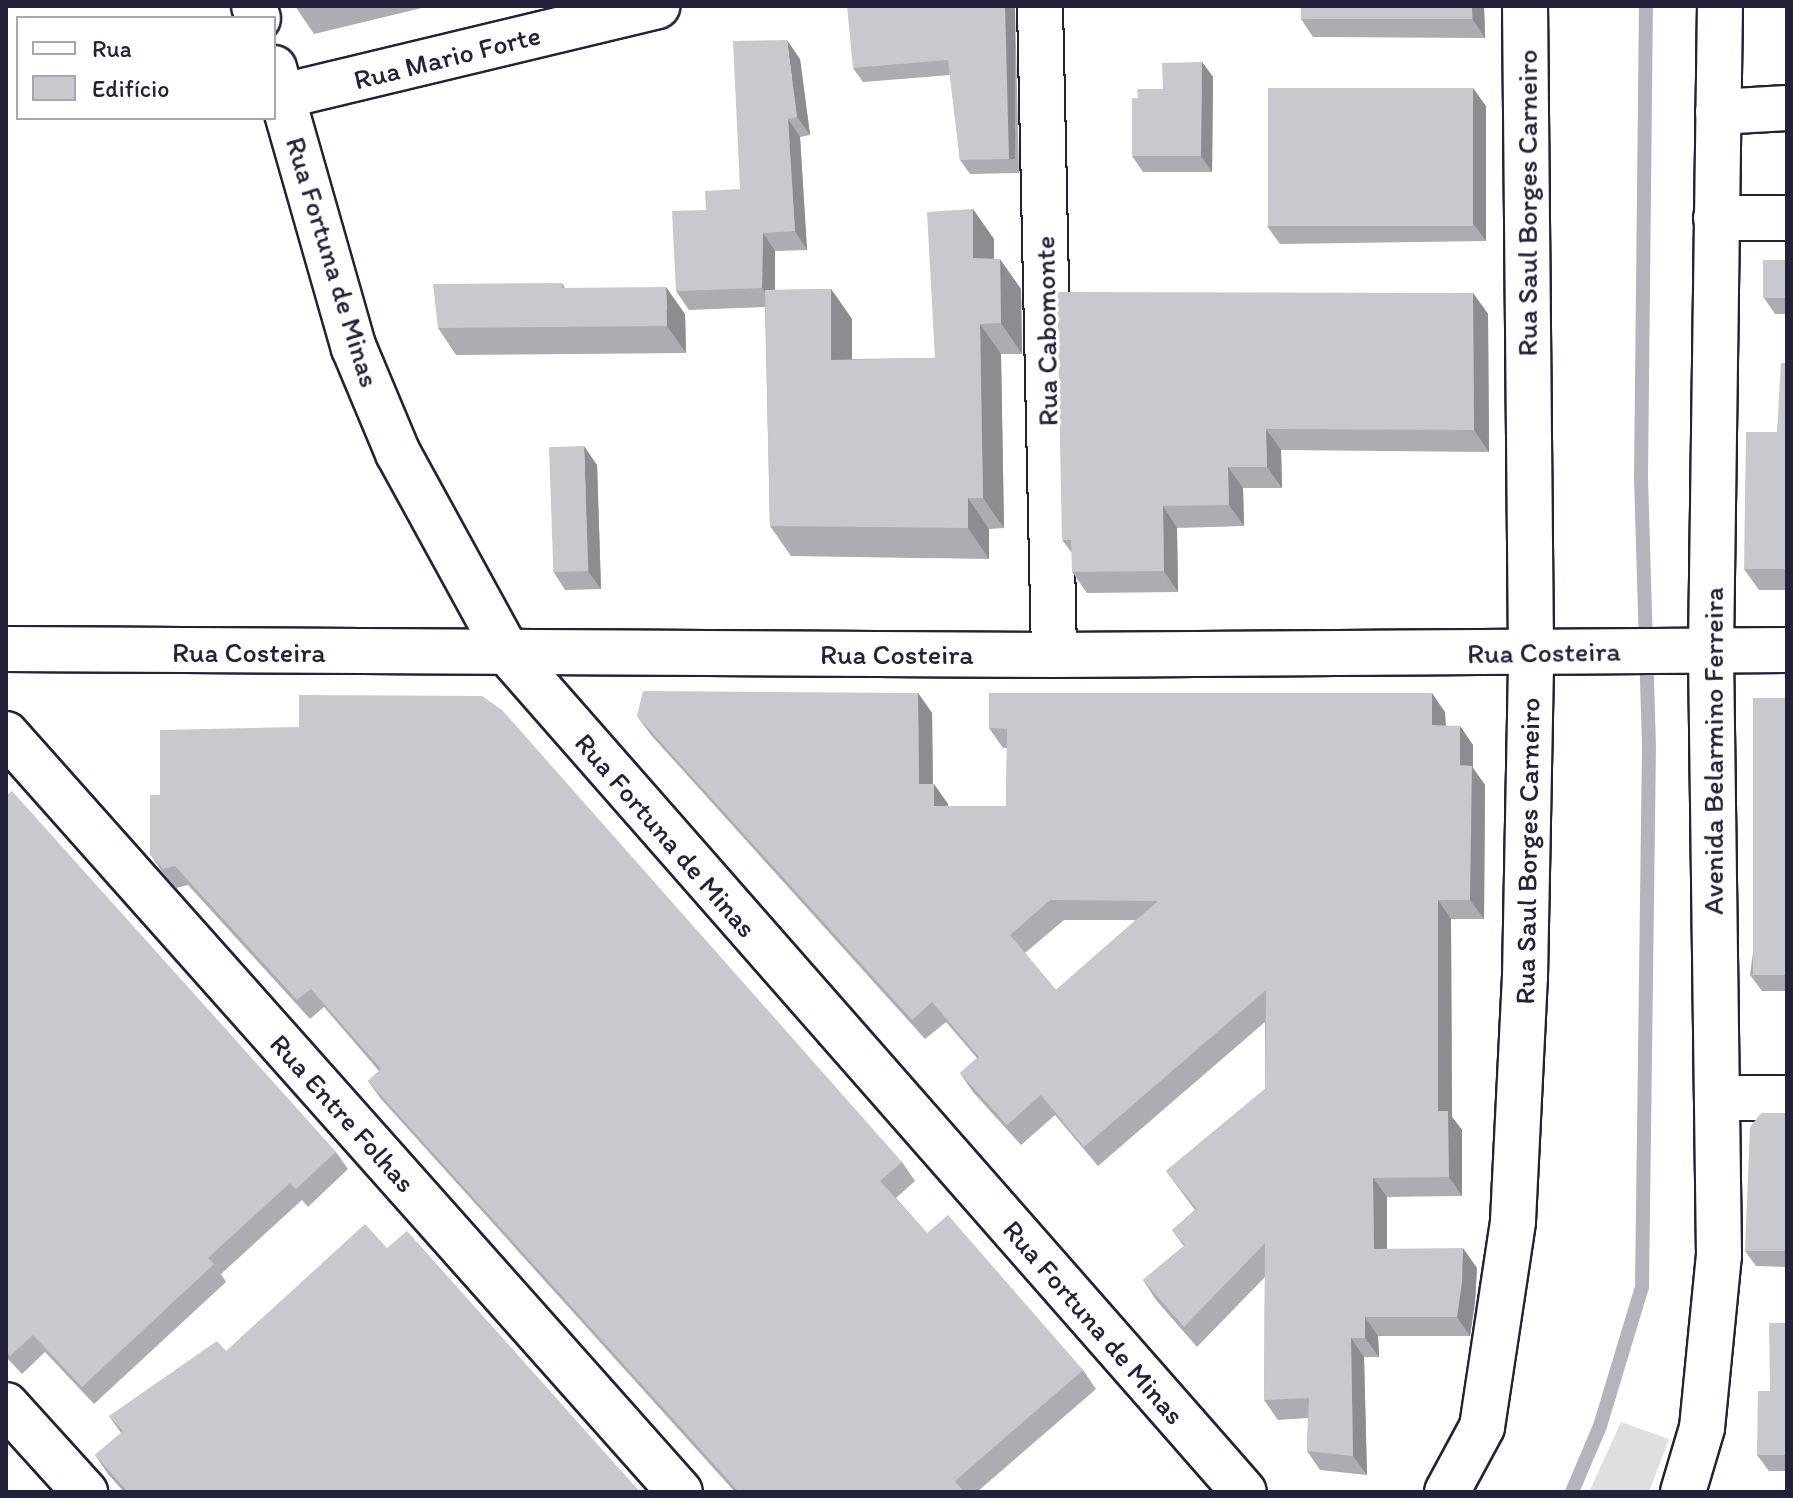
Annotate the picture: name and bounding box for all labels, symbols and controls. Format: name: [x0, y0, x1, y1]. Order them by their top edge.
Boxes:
legend: [16, 16, 276, 120]
street label: Rua Mario Forte: [350, 18, 544, 96]
text: Rua: [92, 34, 132, 63]
street label: Rua Saul Borges Carneiro: [1510, 50, 1544, 356]
text: Edifício: [92, 74, 169, 103]
street label: Rua Fortuna de Minas: [279, 133, 387, 391]
street label: Rua Cabomonte: [1028, 236, 1064, 426]
street label: Avenida Belarmino Ferreira: [1696, 587, 1730, 915]
street label: Rua Costeira: [1467, 634, 1621, 670]
street label: Rua Costeira: [172, 635, 326, 669]
street label: Rua Costeira: [820, 637, 974, 671]
street label: Rua Saul Borges Carneiro: [1508, 697, 1546, 1005]
street label: Rua Fortuna de Minas: [568, 726, 764, 944]
street label: Rua Entre Folhas: [263, 1027, 423, 1199]
street label: Rua Fortuna de Minas: [996, 1213, 1192, 1431]

